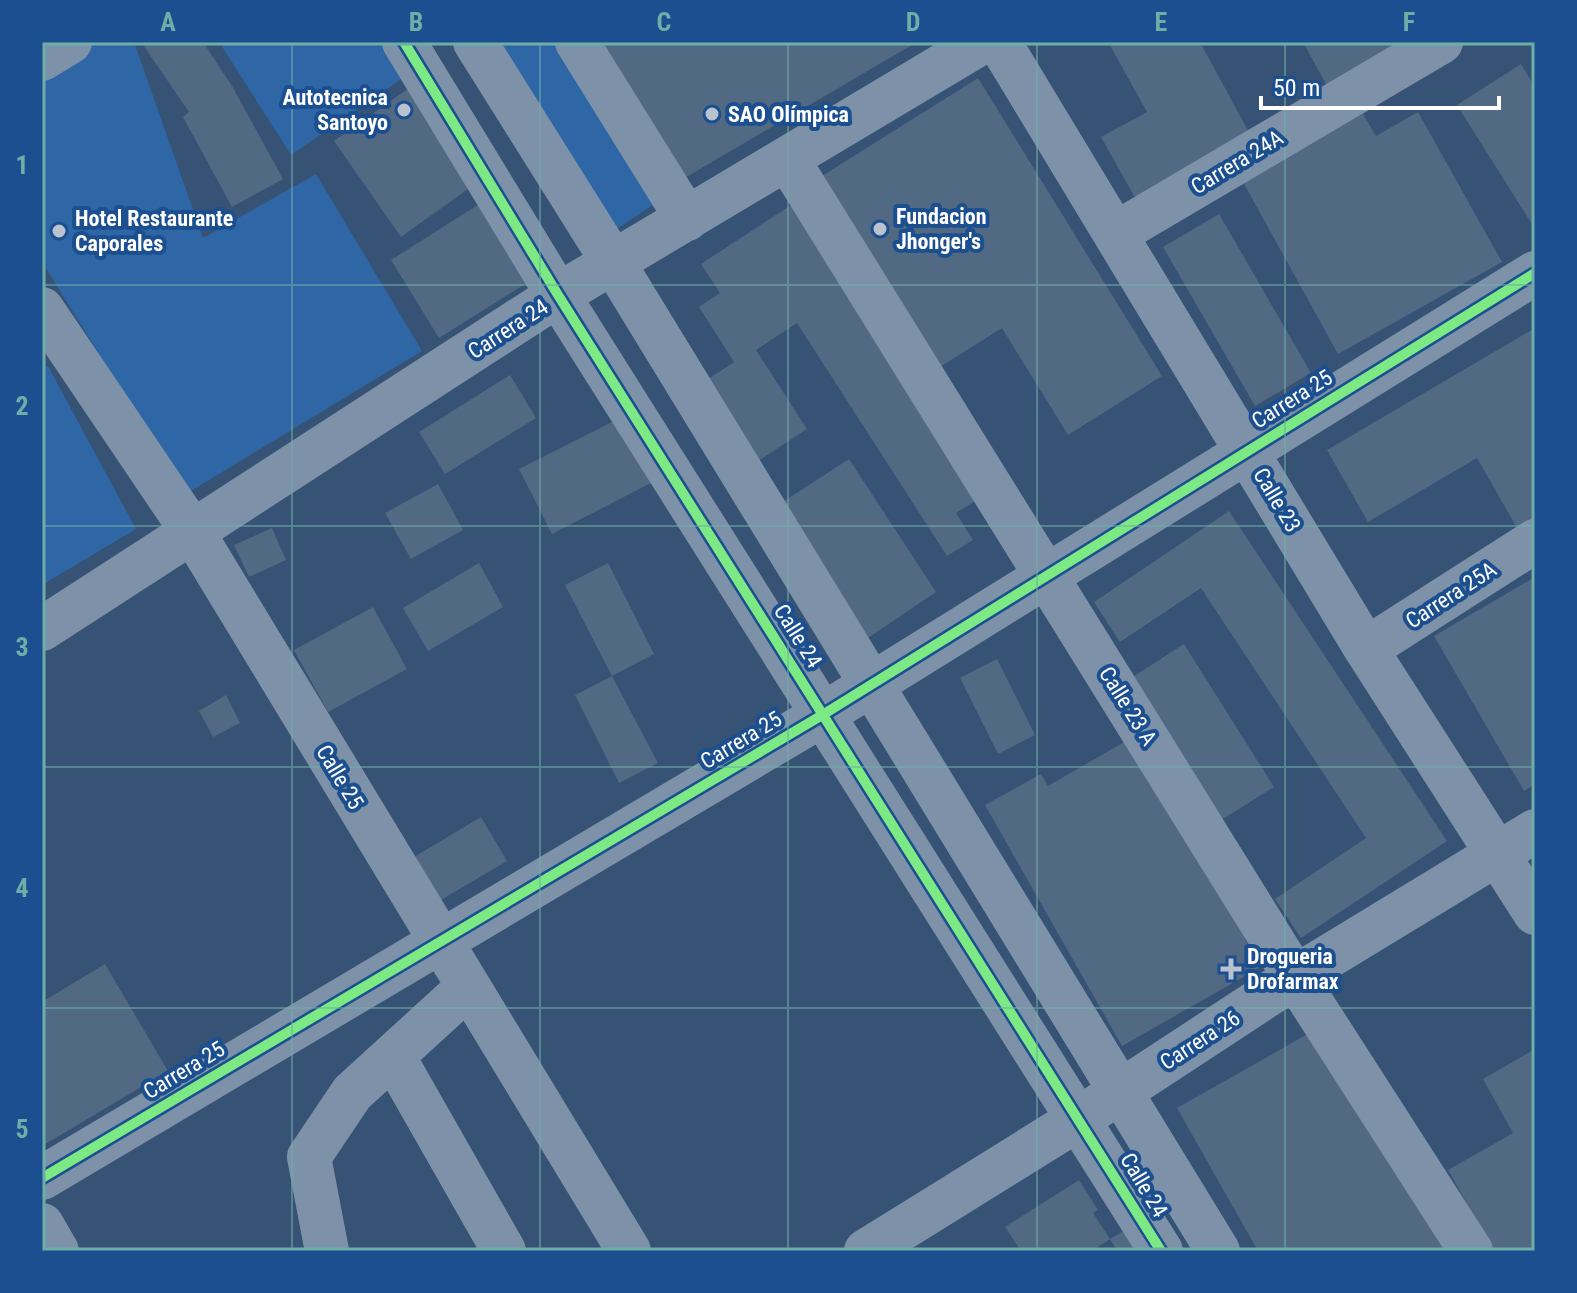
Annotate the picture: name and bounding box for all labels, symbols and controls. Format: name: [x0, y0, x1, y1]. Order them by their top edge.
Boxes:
text: A: [160, 7, 176, 37]
text: B: [409, 7, 423, 37]
text: C: [657, 7, 672, 37]
text: D: [906, 7, 920, 37]
text: E: [1155, 7, 1168, 37]
text: F: [1403, 7, 1415, 37]
scale bar: [1261, 60, 1499, 110]
text: 50 m: [1273, 74, 1320, 102]
place label: Autotecnica Santoyo: [283, 85, 388, 135]
marker: Autotecnica Santoyo: [395, 101, 413, 119]
place label: SAO Olímpica: [728, 102, 849, 127]
marker: SAO Olímpica: [703, 105, 721, 123]
street label: Carrera 24A: [1187, 125, 1288, 199]
text: 1: [15, 150, 29, 180]
place label: Fundacion Jhonger's: [896, 204, 987, 254]
place label: Hotel Restaurante Caporales: [75, 206, 233, 256]
marker: Fundacion Jhonger's: [871, 220, 889, 238]
marker: Hotel Restaurante Caporales: [50, 222, 68, 240]
street label: Carrera 24: [463, 294, 553, 364]
street label: Carrera 25: [1247, 365, 1337, 433]
text: 2: [15, 391, 29, 421]
street label: Calle 23: [1248, 463, 1306, 537]
street label: Carrera 25A: [1401, 556, 1501, 633]
street label: Calle 24: [769, 600, 827, 672]
text: 3: [15, 632, 29, 662]
street label: Calle 23 A: [1094, 662, 1162, 750]
street label: Carrera 25: [696, 706, 786, 774]
street label: Calle 25: [311, 740, 369, 814]
text: 4: [15, 873, 29, 903]
place label: Drogueria Drofarmax: [1247, 944, 1339, 994]
marker: Drogueria Drofarmax: [1222, 960, 1240, 978]
street label: Carrera 26: [1155, 1005, 1245, 1075]
street label: Carrera 25: [139, 1036, 229, 1104]
text: 5: [15, 1114, 29, 1144]
street label: Calle 24: [1115, 1148, 1173, 1222]

